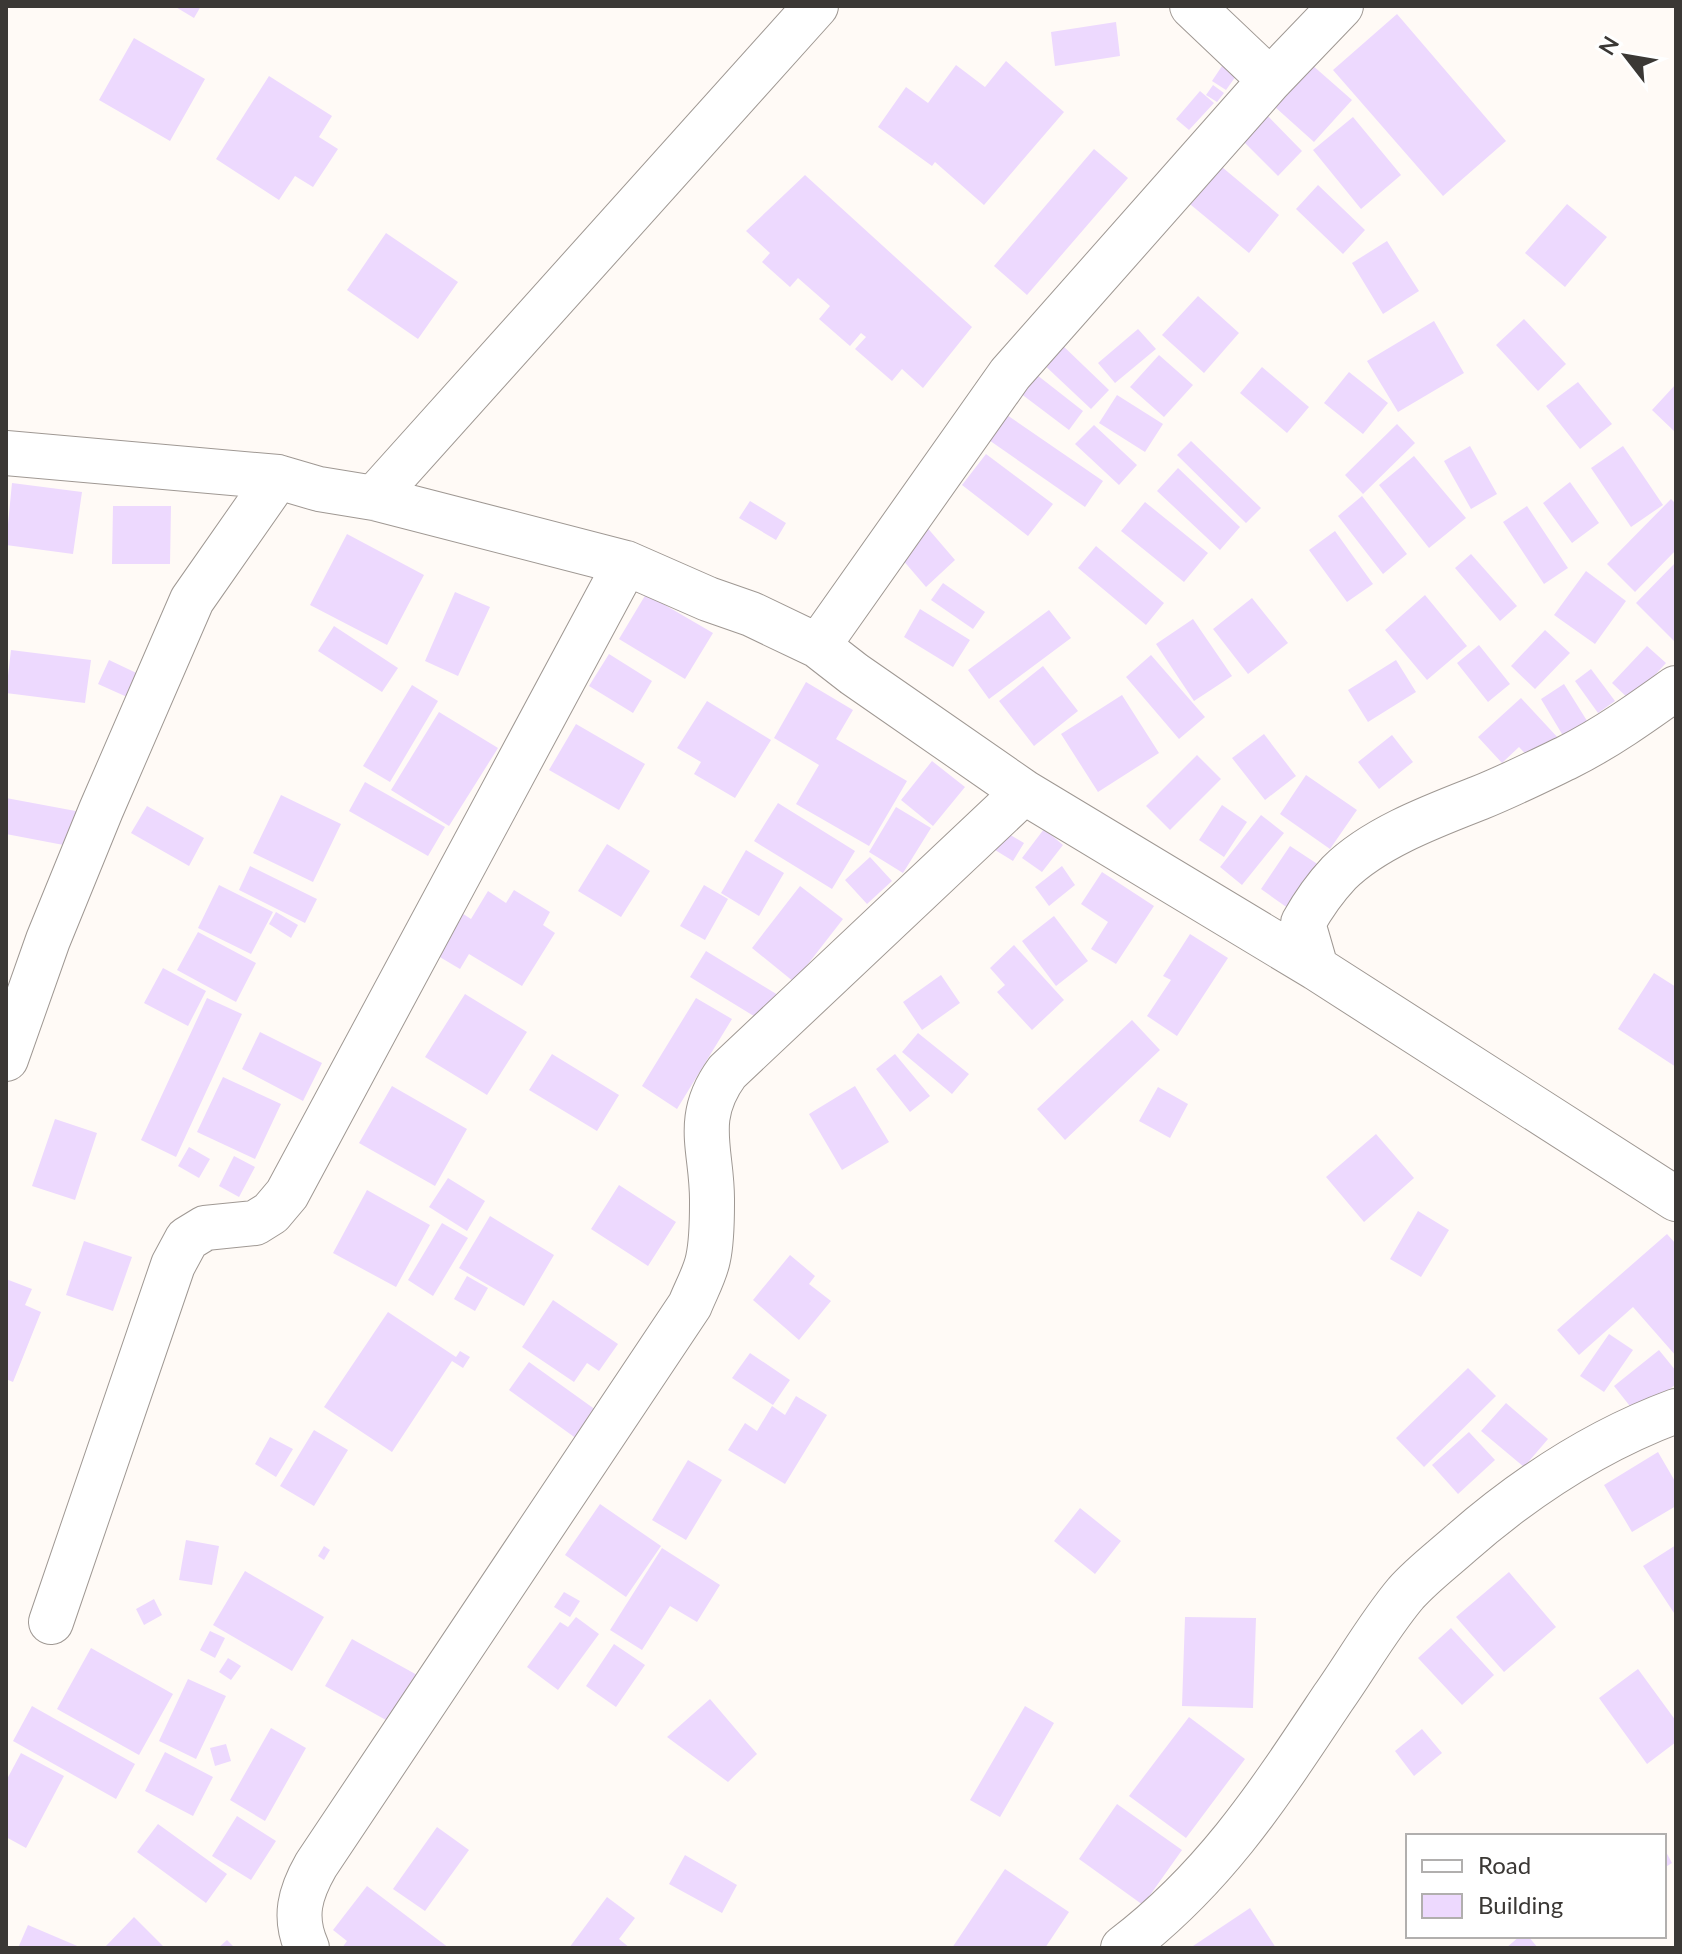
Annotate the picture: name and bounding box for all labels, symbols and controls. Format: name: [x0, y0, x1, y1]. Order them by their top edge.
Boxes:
north arrow: [1586, 16, 1666, 96]
text: N: [1592, 31, 1624, 60]
legend: [1406, 1834, 1666, 1938]
text: Road: [1478, 1850, 1531, 1879]
text: Building: [1478, 1890, 1563, 1919]

